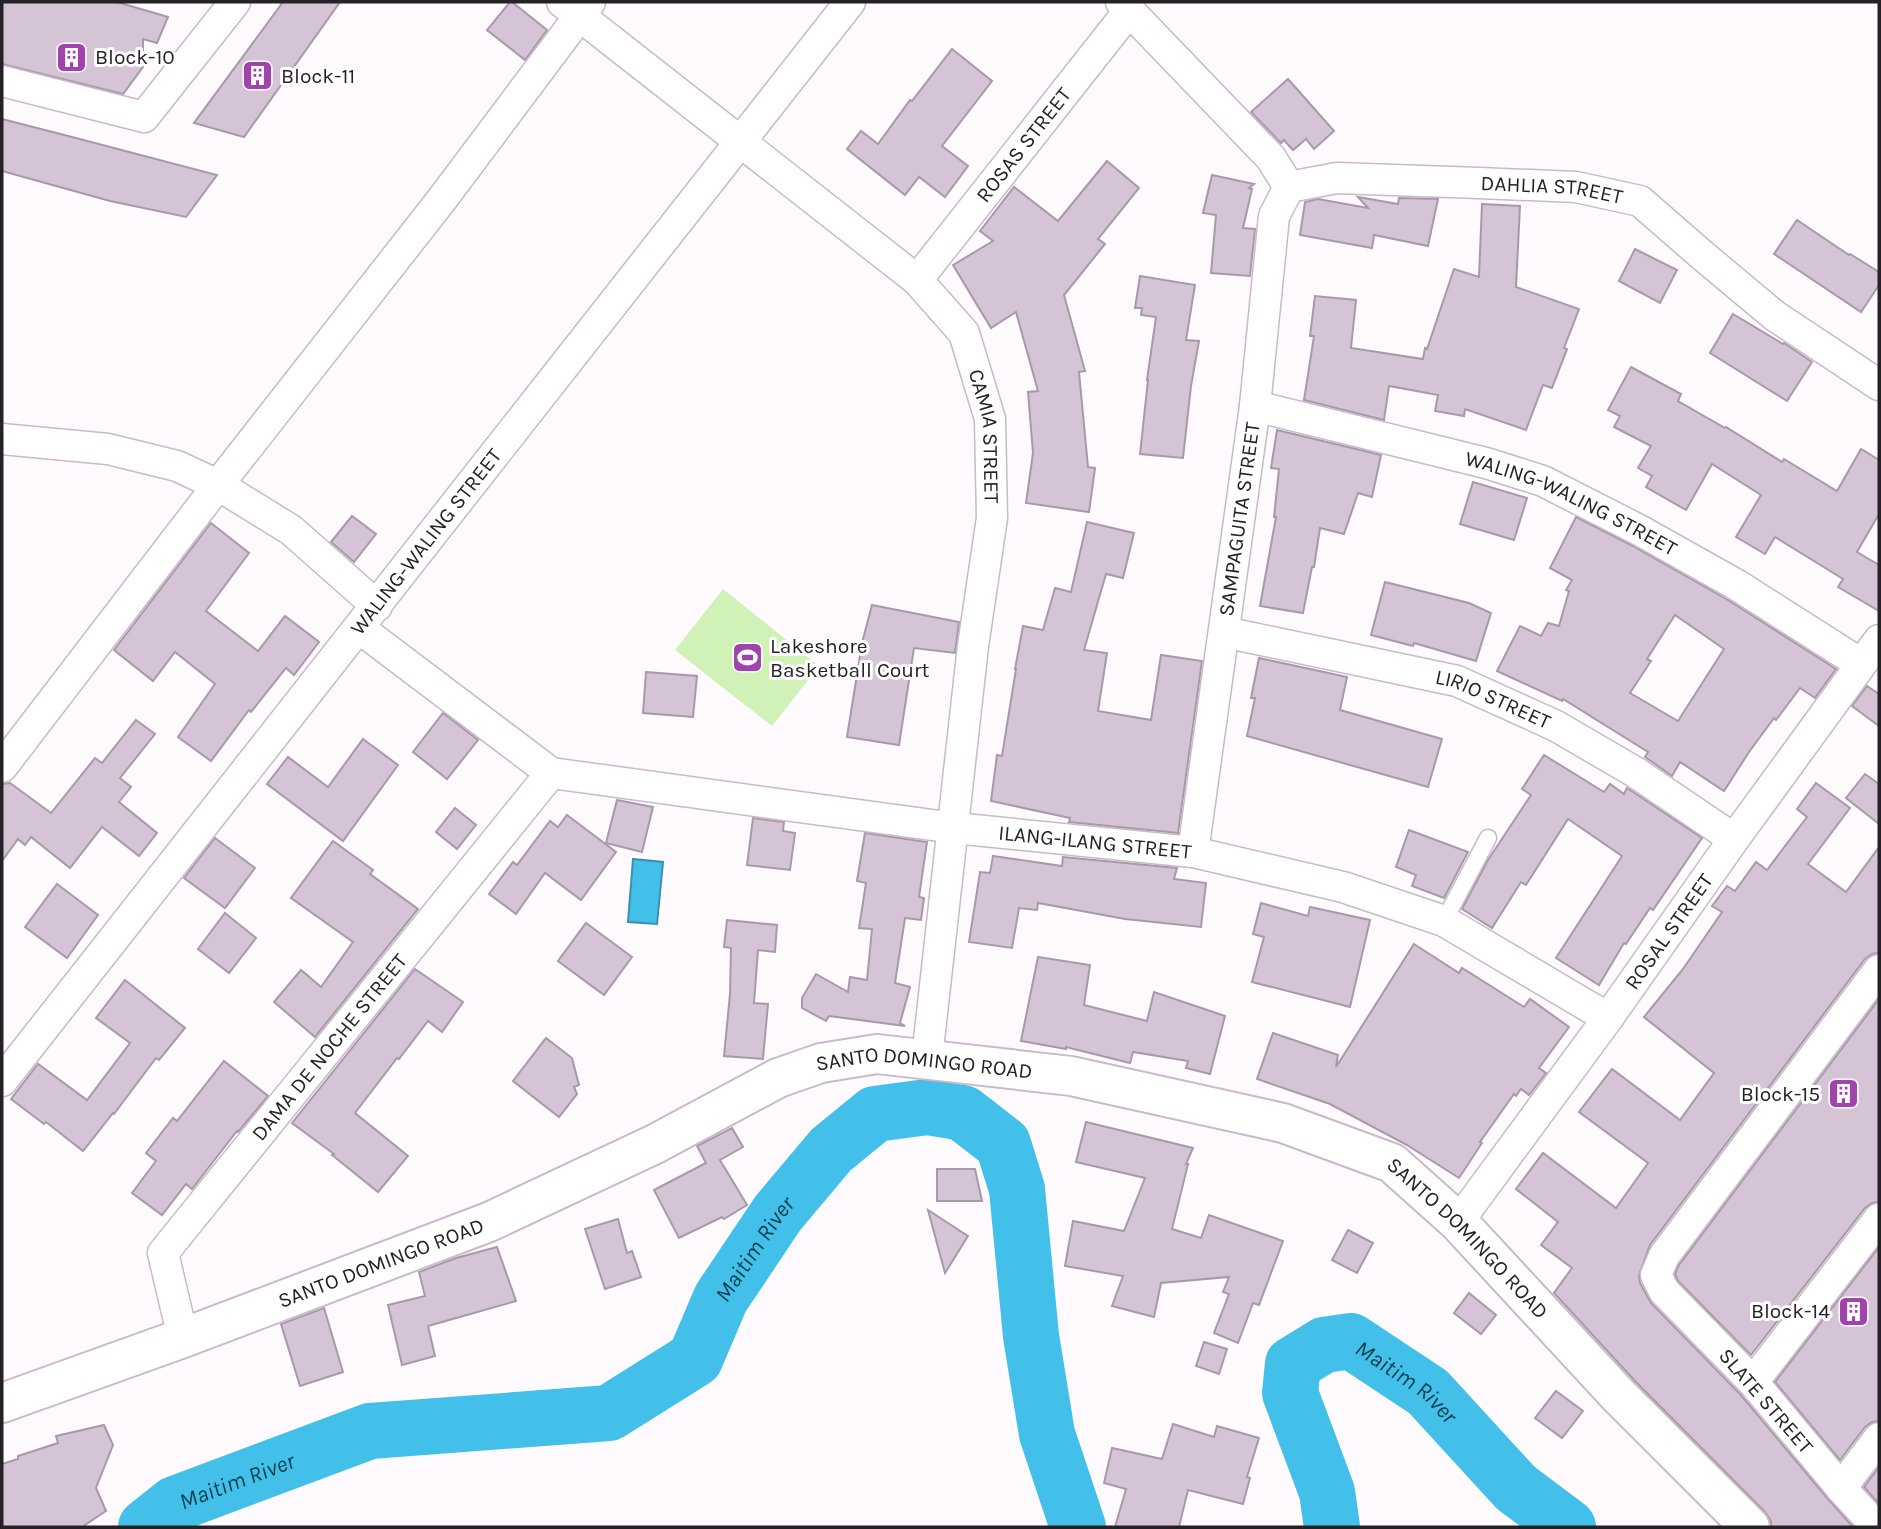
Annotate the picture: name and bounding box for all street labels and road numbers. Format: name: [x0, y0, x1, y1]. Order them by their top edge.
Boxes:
street label: ROSAS STREET: [971, 82, 1076, 207]
street label: DAHLIA STREET: [1480, 171, 1625, 209]
street label: CAMIA STREET: [964, 366, 1004, 504]
street label: SAMPAGUITA STREET: [1214, 420, 1265, 618]
street label: WALING-WALING STREET: [345, 443, 507, 640]
street label: WALING-WALING STREET: [1463, 446, 1682, 561]
street label: LIRIO STREET: [1433, 665, 1555, 734]
street label: ILANG-ILANG STREET: [997, 821, 1193, 864]
street label: ROSAL STREET: [1620, 868, 1718, 994]
street label: DAMA DE NOCHE STREET: [247, 948, 412, 1145]
street label: SANTO DOMINGO ROAD: [814, 1042, 1034, 1084]
street label: SANTO DOMINGO ROAD: [1382, 1152, 1553, 1324]
street label: SANTO DOMINGO ROAD: [275, 1213, 487, 1313]
street label: SLATE STREET: [1714, 1344, 1818, 1459]

